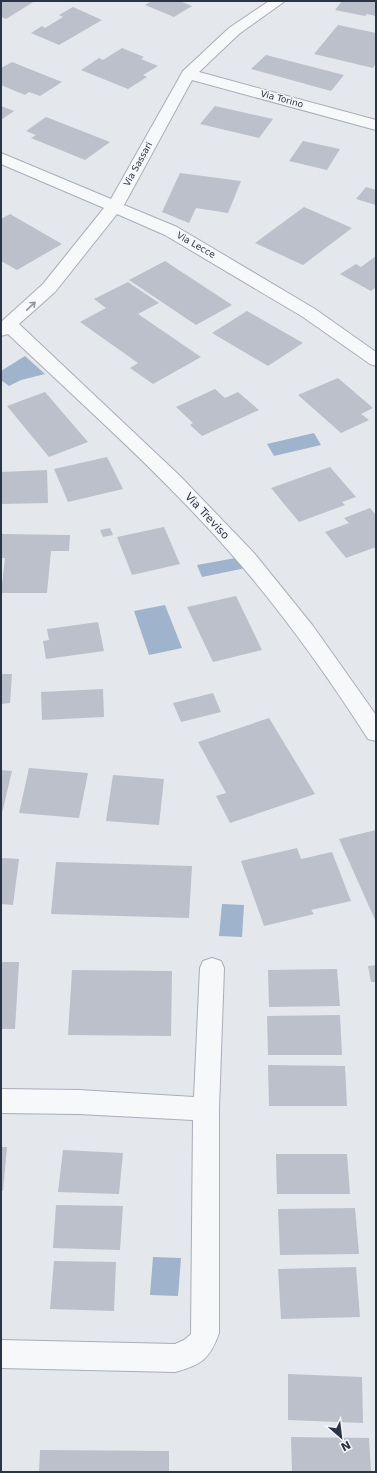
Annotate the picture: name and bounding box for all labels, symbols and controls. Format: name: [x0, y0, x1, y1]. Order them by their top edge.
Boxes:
street label: Via Torino: [260, 89, 305, 110]
street label: Via Sassari: [122, 140, 154, 188]
street label: Via Lecce: [175, 230, 217, 260]
one-way arrow: [25, 301, 36, 310]
street label: Via Treviso: [182, 490, 232, 542]
north arrow: [321, 1417, 361, 1457]
text: N: [338, 1437, 353, 1453]

